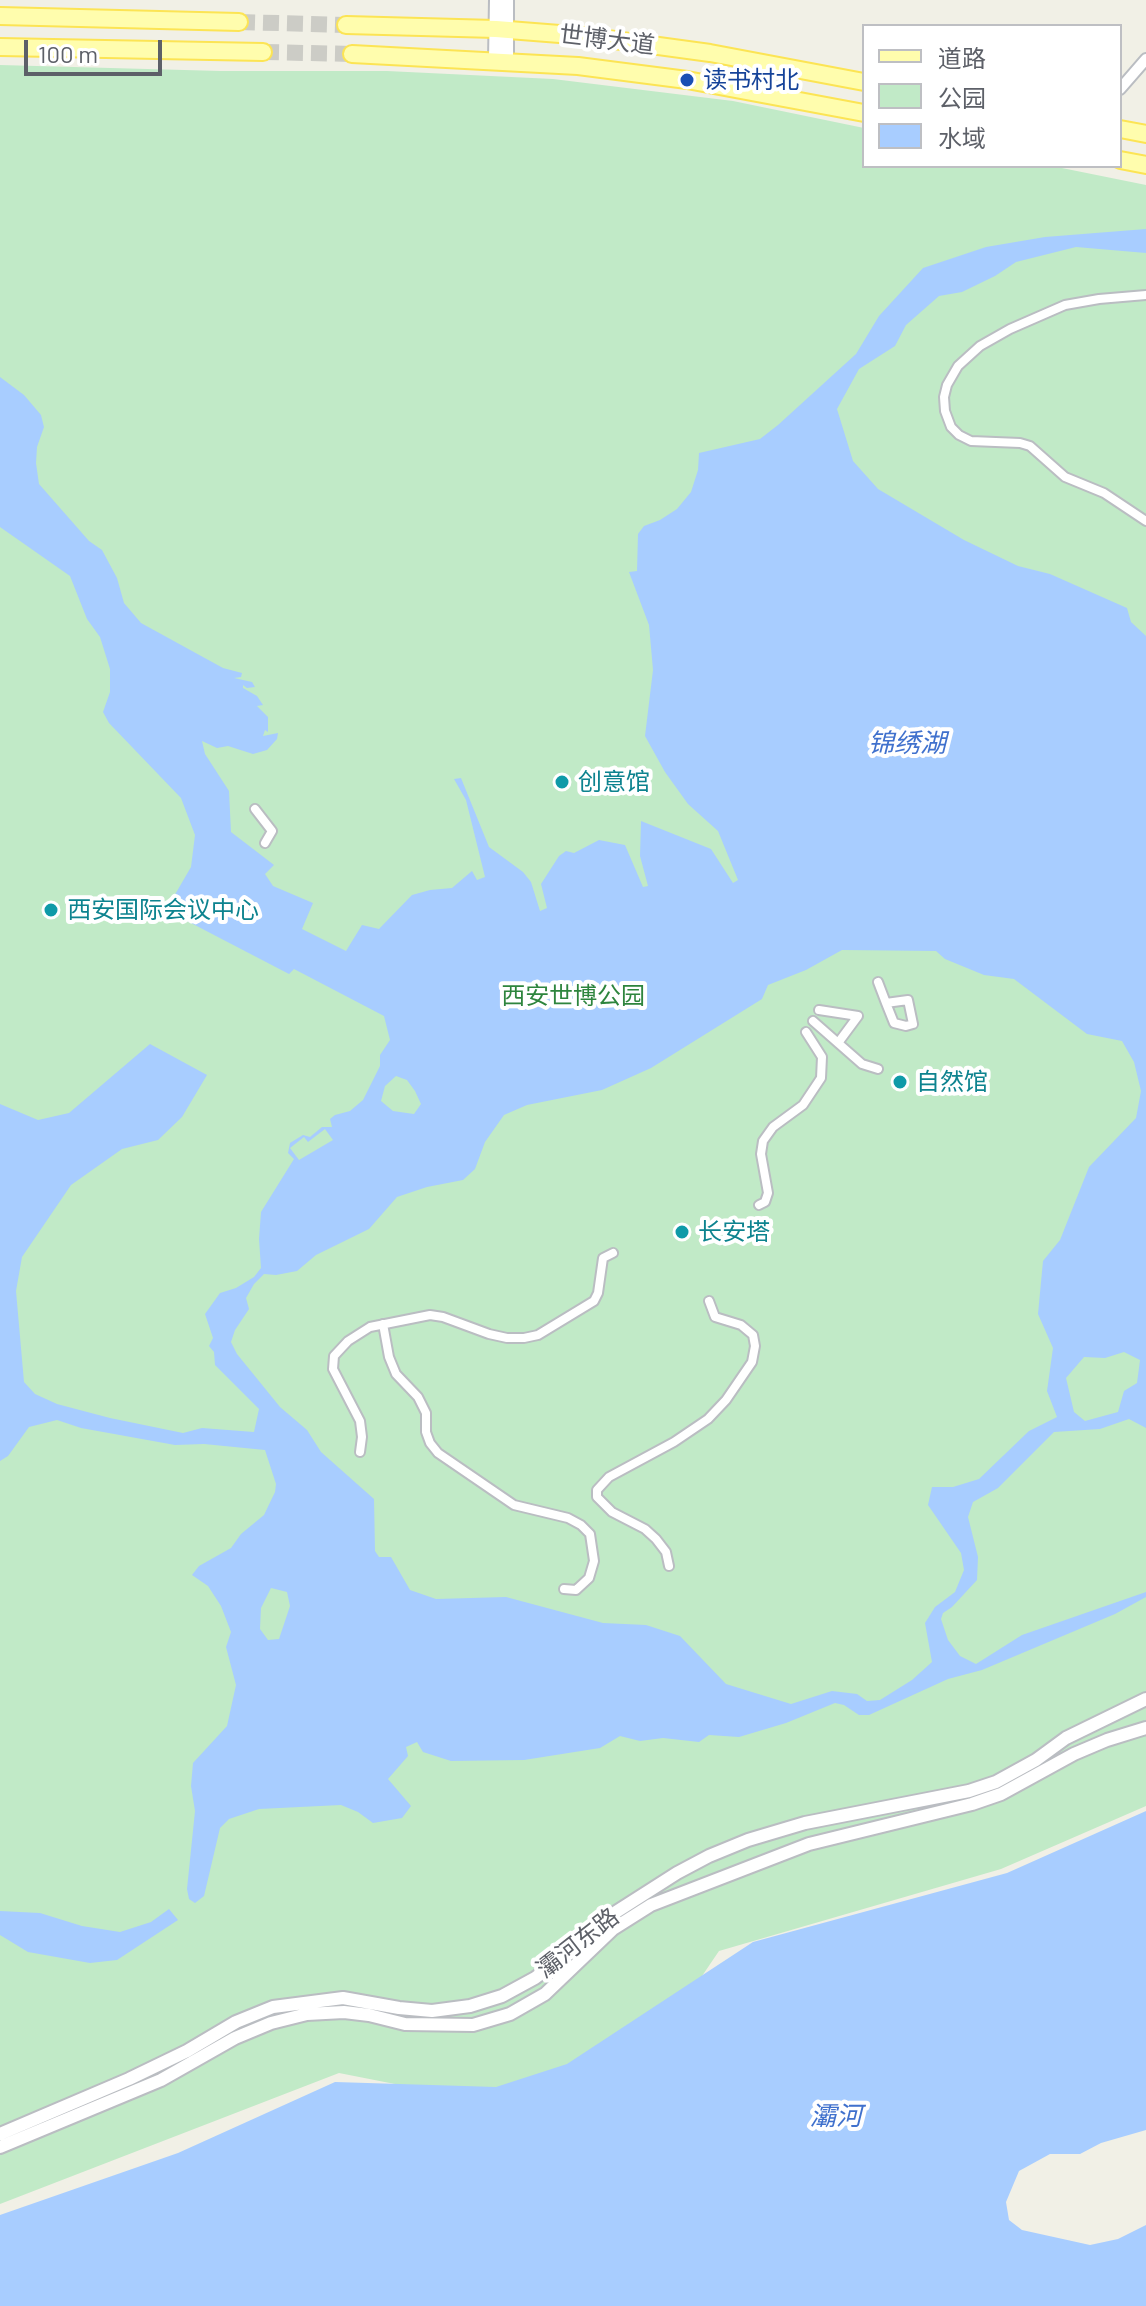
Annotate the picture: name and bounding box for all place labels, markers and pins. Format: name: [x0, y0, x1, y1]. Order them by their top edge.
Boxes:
place label: 读书村北: [703, 66, 799, 94]
marker: 读书村北: [678, 71, 696, 89]
place label: 创意馆: [578, 768, 650, 796]
marker: 创意馆: [553, 773, 571, 791]
place label: 西安国际会议中心: [67, 896, 259, 924]
marker: 西安国际会议中心: [42, 901, 60, 919]
place label: 自然馆: [916, 1068, 988, 1096]
marker: 自然馆: [891, 1073, 909, 1091]
place label: 长安塔: [698, 1218, 770, 1246]
marker: 长安塔: [673, 1223, 691, 1241]

